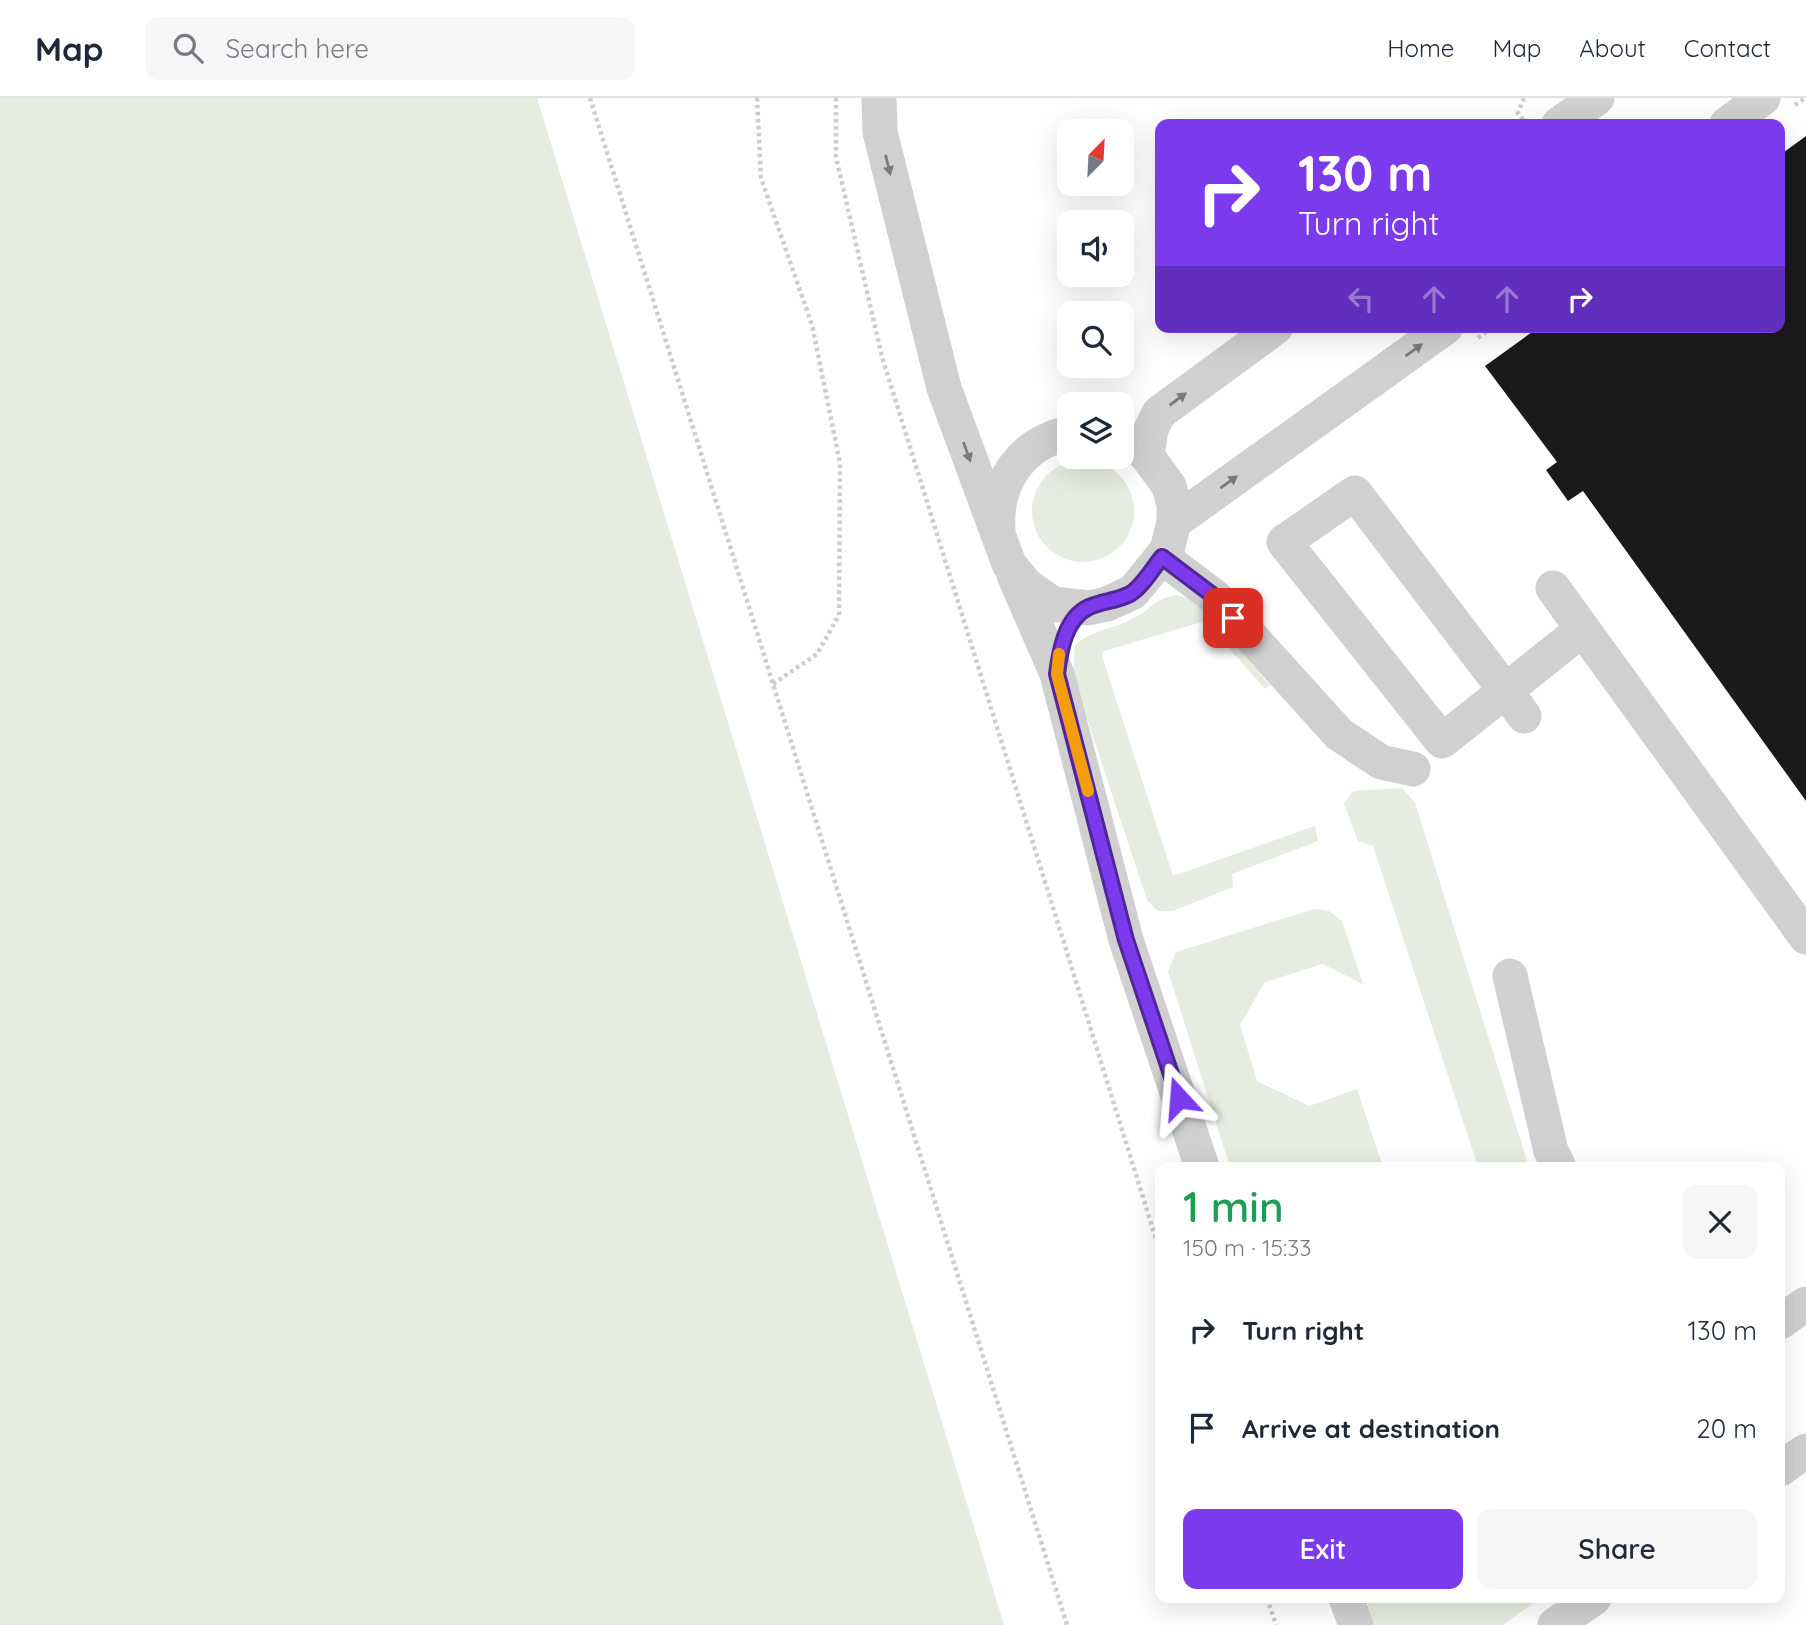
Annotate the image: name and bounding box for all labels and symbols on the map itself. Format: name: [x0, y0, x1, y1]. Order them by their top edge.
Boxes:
north arrow: [1057, 119, 1134, 196]
one-way arrow: [883, 154, 894, 176]
one-way arrow: [1405, 343, 1423, 357]
one-way arrow: [1169, 392, 1187, 406]
one-way arrow: [962, 442, 973, 463]
one-way arrow: [1220, 475, 1238, 489]
pin: [1203, 588, 1263, 648]
position arrow: [1142, 1061, 1216, 1135]

